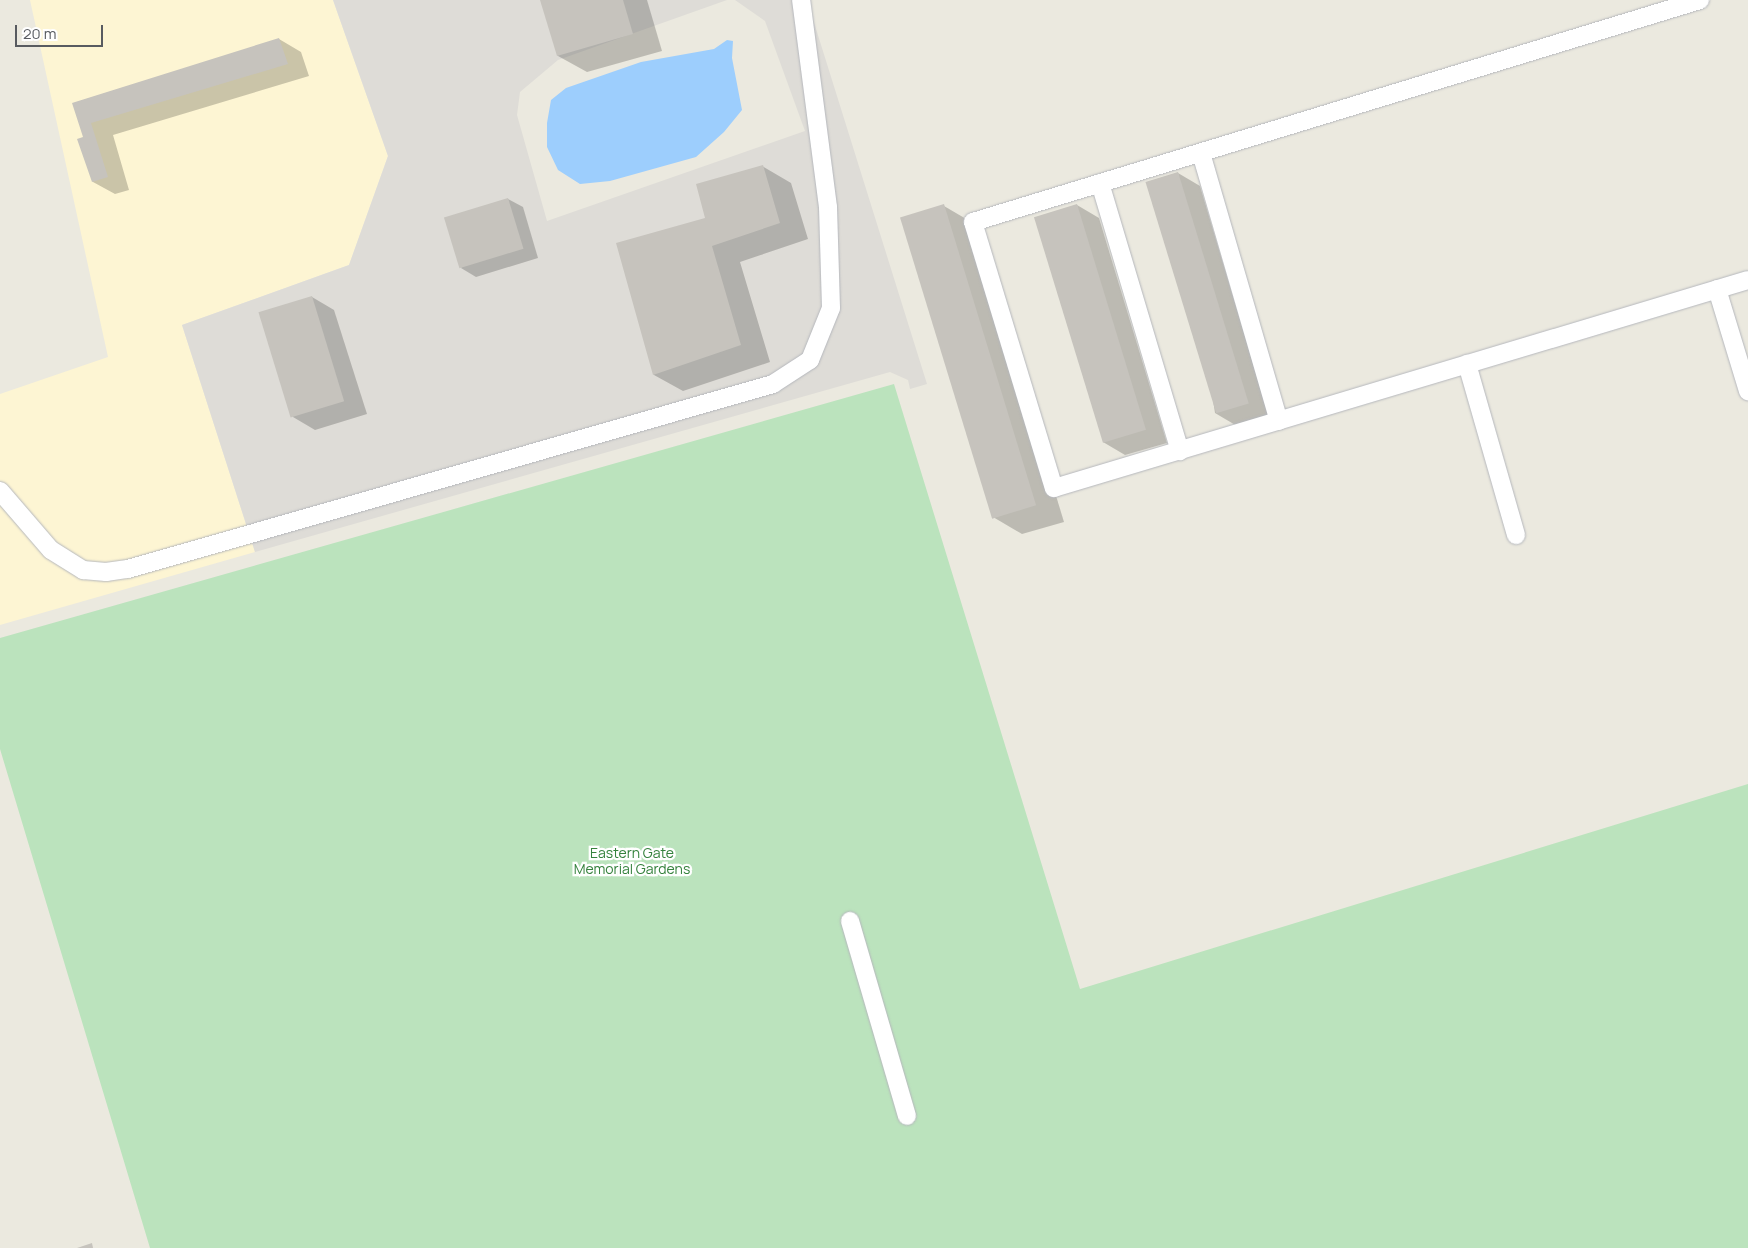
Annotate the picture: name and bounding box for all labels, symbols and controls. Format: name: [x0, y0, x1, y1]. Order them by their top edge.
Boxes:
scale bar: [18, 15, 105, 47]
text: 20 m: [23, 23, 56, 44]
park label: Eastern Gate Memorial Gardens: [574, 845, 690, 878]

